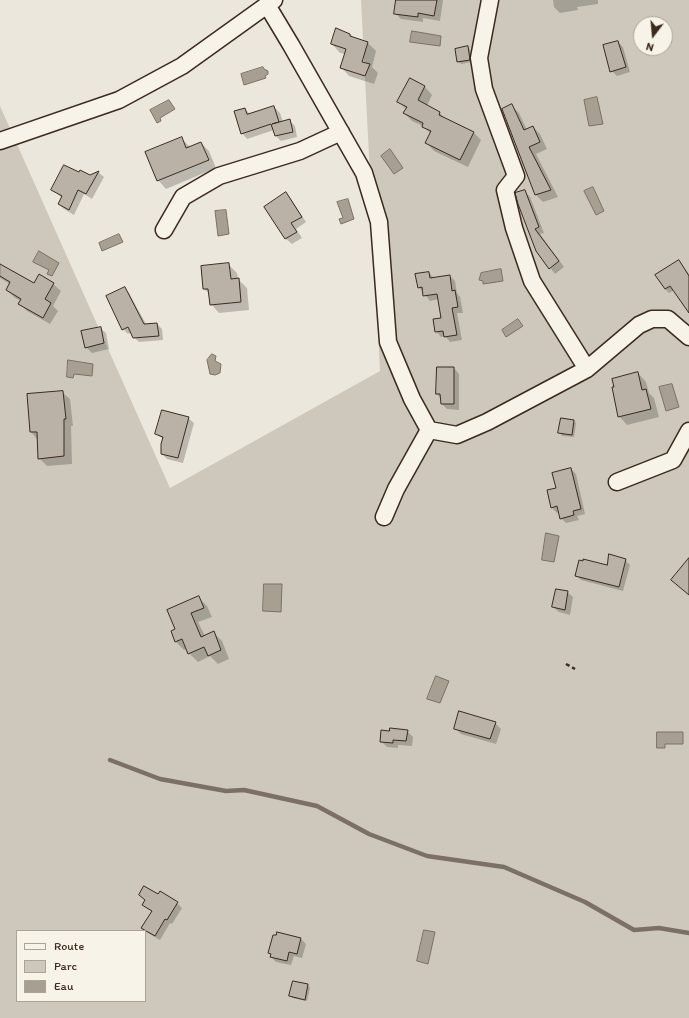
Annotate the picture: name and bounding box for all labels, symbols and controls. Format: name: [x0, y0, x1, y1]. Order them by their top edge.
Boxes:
north arrow: [633, 16, 673, 56]
text: N: [644, 40, 655, 54]
legend: [16, 930, 146, 1002]
text: Route: [54, 939, 84, 953]
text: Parc: [54, 959, 77, 973]
text: Eau: [54, 979, 73, 993]

